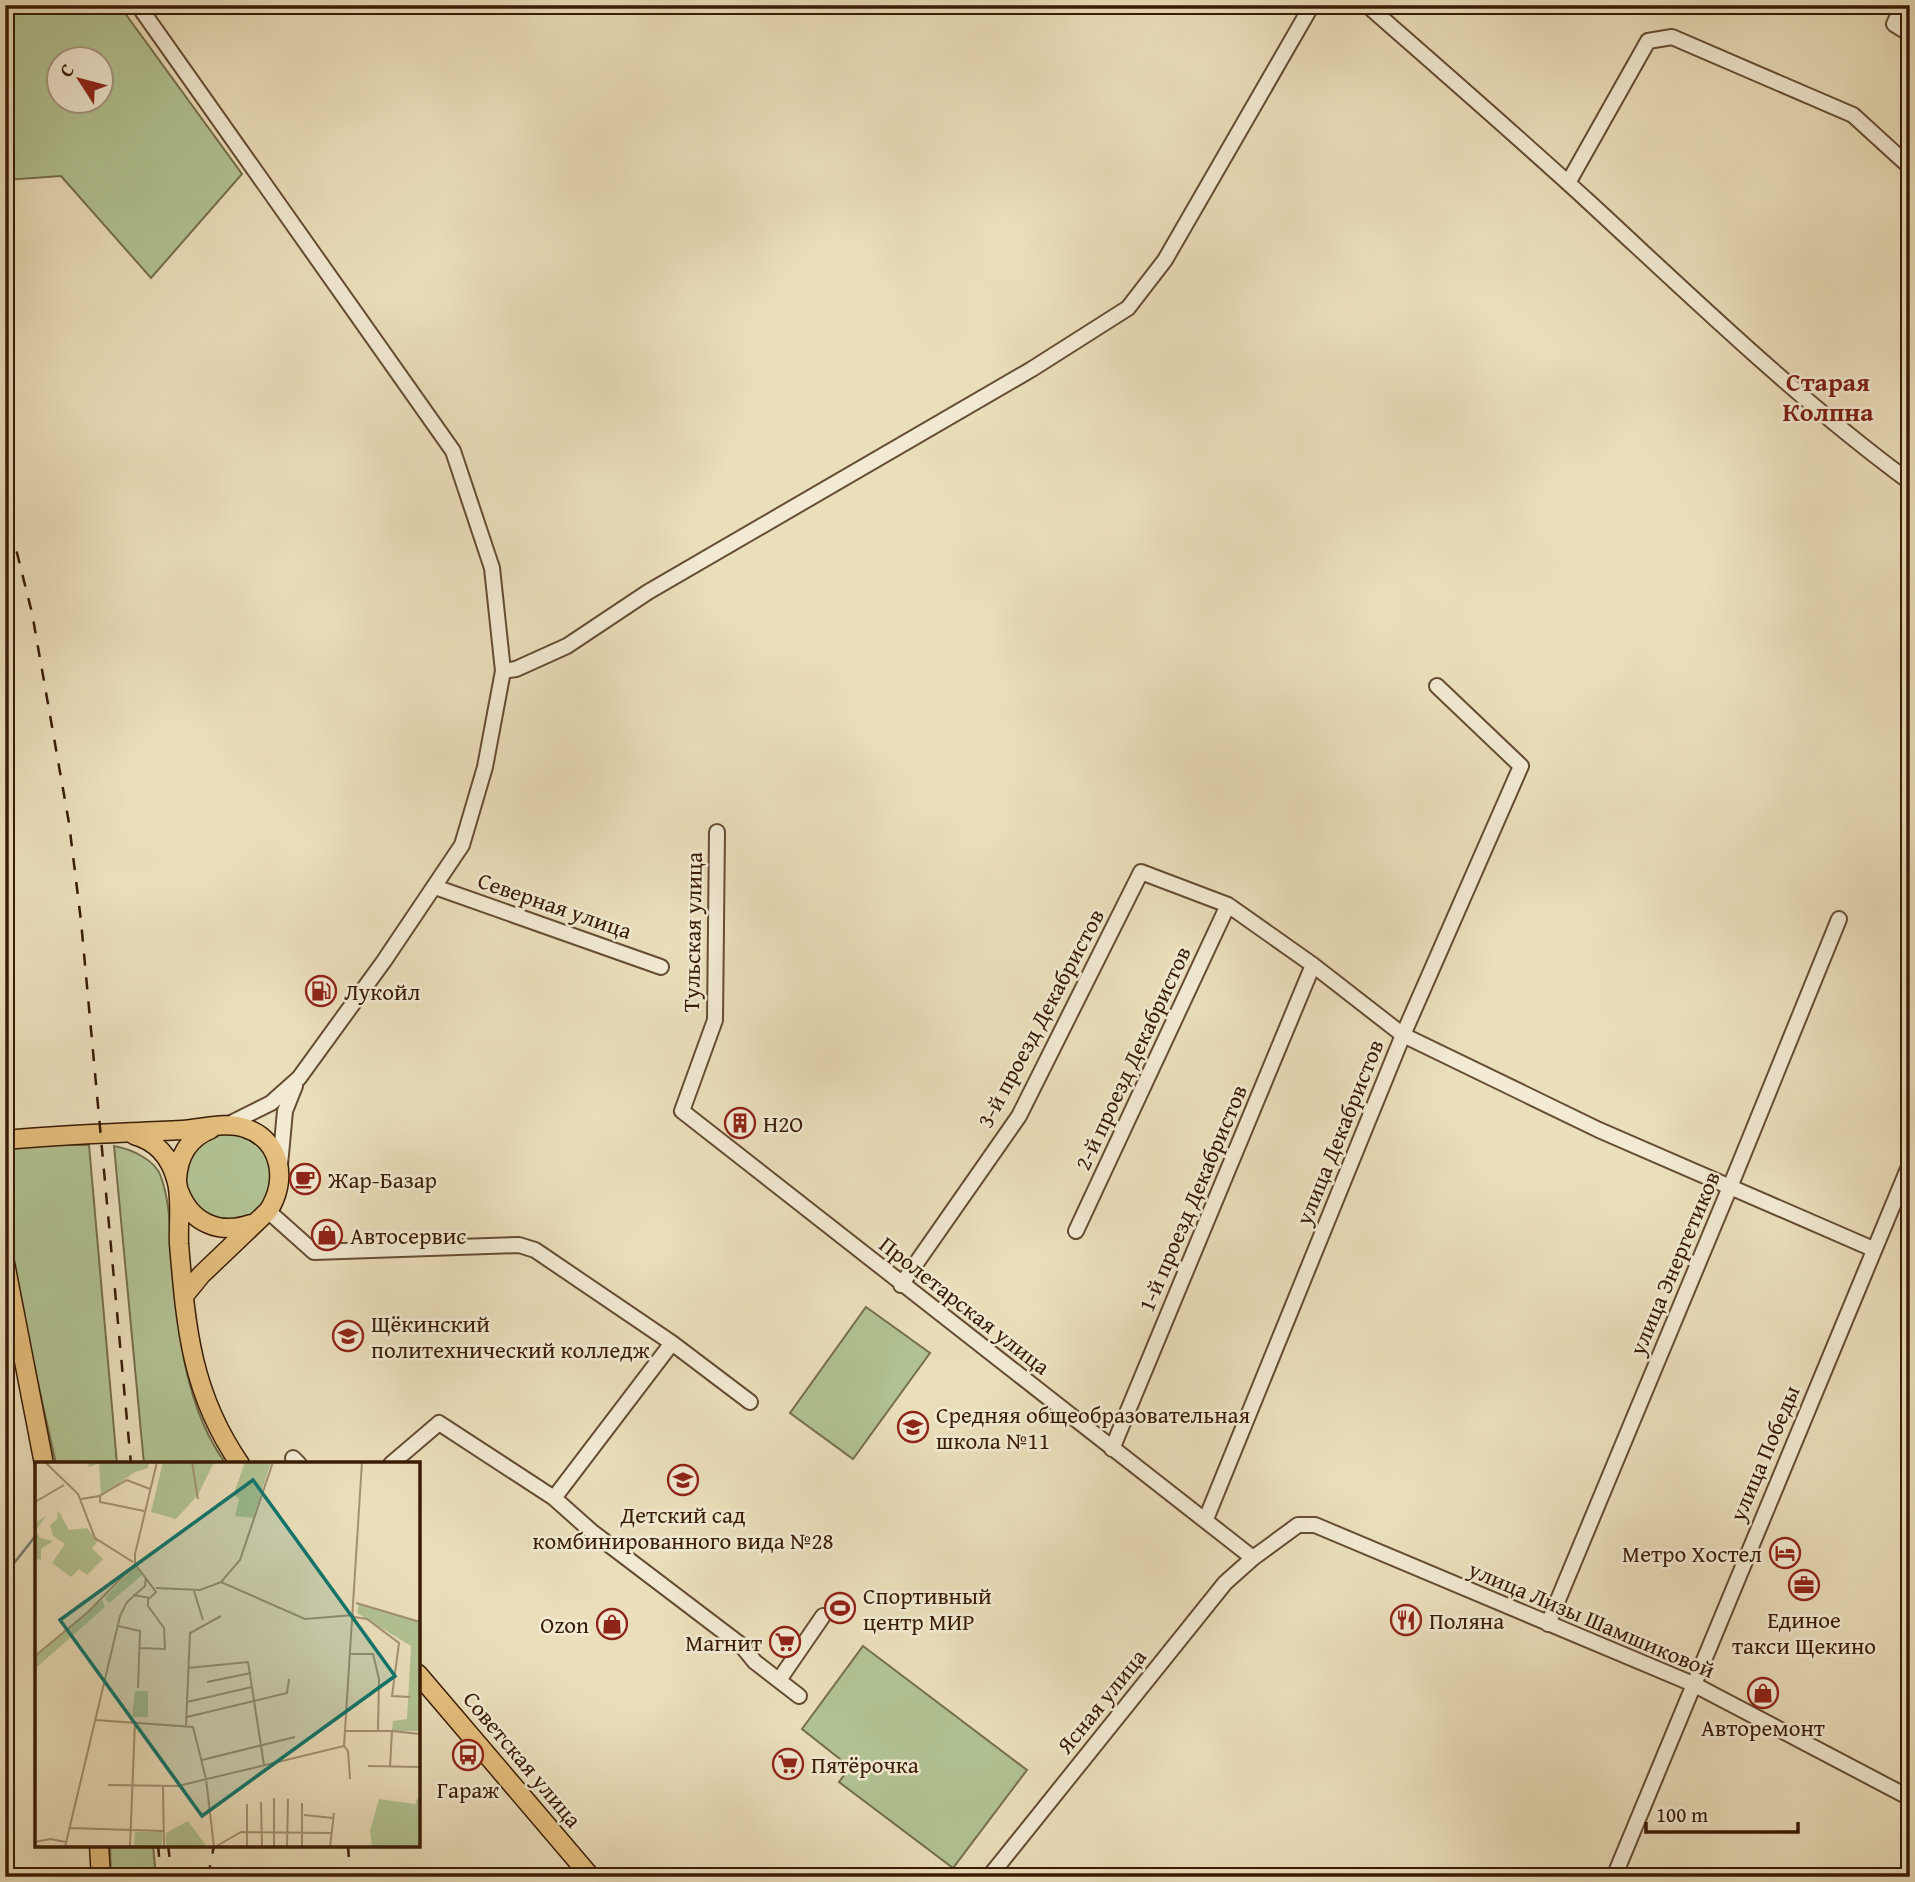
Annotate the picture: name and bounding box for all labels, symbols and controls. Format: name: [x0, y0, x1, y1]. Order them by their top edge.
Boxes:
north arrow: [46, 46, 116, 116]
text: С: [52, 57, 81, 83]
district label: Старая Колпна: [1782, 362, 1874, 431]
street label: Тульская улица: [674, 852, 710, 1012]
street label: Северная улица: [474, 863, 636, 947]
street label: 3-й проезд Декабристов: [968, 903, 1112, 1133]
street label: 2-й проезд Декабристов: [1066, 941, 1198, 1175]
fuel station icon: Лукойл: [304, 974, 338, 1008]
place label: Лукойл: [344, 975, 421, 1008]
street label: улица Декабристов: [1286, 1034, 1391, 1231]
street label: 1-й проезд Декабристов: [1129, 1079, 1255, 1317]
building icon: Н2О: [723, 1106, 757, 1140]
place label: Н2О: [763, 1107, 803, 1140]
cafe icon: Жар-Базар: [288, 1162, 322, 1196]
place label: Жар-Базар: [327, 1163, 437, 1196]
street label: улица Энергетиков: [1620, 1166, 1728, 1361]
shop icon: Автосервис: [310, 1218, 344, 1252]
place label: Автосервис: [350, 1219, 467, 1252]
street label: Пролетарская улица: [873, 1228, 1057, 1382]
place label: Щёкинский политехнический колледж: [371, 1307, 650, 1366]
school or university icon: Щёкинский политехнический колледж: [331, 1319, 365, 1353]
street label: улица Победы: [1720, 1380, 1807, 1527]
place label: Средняя общеобразовательная школа №11: [936, 1398, 1250, 1457]
school or university icon: Средняя общеобразовательная школа №11: [896, 1410, 930, 1444]
inset map: [35, 1462, 420, 1847]
school or university icon: Детский сад комбинированного вида №28: [666, 1463, 700, 1497]
place label: Детский сад комбинированного вида №28: [532, 1498, 834, 1557]
hotel icon: Метро Хостел: [1768, 1536, 1802, 1570]
place label: Метро Хостел: [1622, 1537, 1762, 1570]
street label: улица Лизы Шамшиковой: [1463, 1552, 1721, 1686]
office icon: Единое такси Щекино: [1787, 1568, 1821, 1602]
place label: Спортивный центр МИР: [863, 1579, 992, 1638]
sports icon: Спортивный центр МИР: [823, 1591, 857, 1625]
restaurant icon: Поляна: [1389, 1603, 1423, 1637]
place label: Единое такси Щекино: [1732, 1603, 1876, 1662]
place label: Поляна: [1429, 1604, 1504, 1637]
shop icon: Ozon: [595, 1607, 629, 1641]
place label: Ozon: [540, 1608, 589, 1641]
supermarket icon: Магнит: [768, 1625, 802, 1659]
place label: Магнит: [685, 1626, 762, 1659]
street label: Ясная улица: [1048, 1641, 1154, 1761]
shop icon: Авторемонт: [1746, 1676, 1780, 1710]
street label: Советская улица: [456, 1684, 590, 1834]
place label: Авторемонт: [1701, 1711, 1825, 1744]
bus stop icon: Гараж: [451, 1738, 485, 1772]
supermarket icon: Пятёрочка: [771, 1747, 805, 1781]
place label: Пятёрочка: [811, 1748, 919, 1781]
place label: Гараж: [437, 1773, 499, 1806]
scale bar: [1646, 1791, 1798, 1835]
text: 100 m: [1656, 1799, 1708, 1830]

